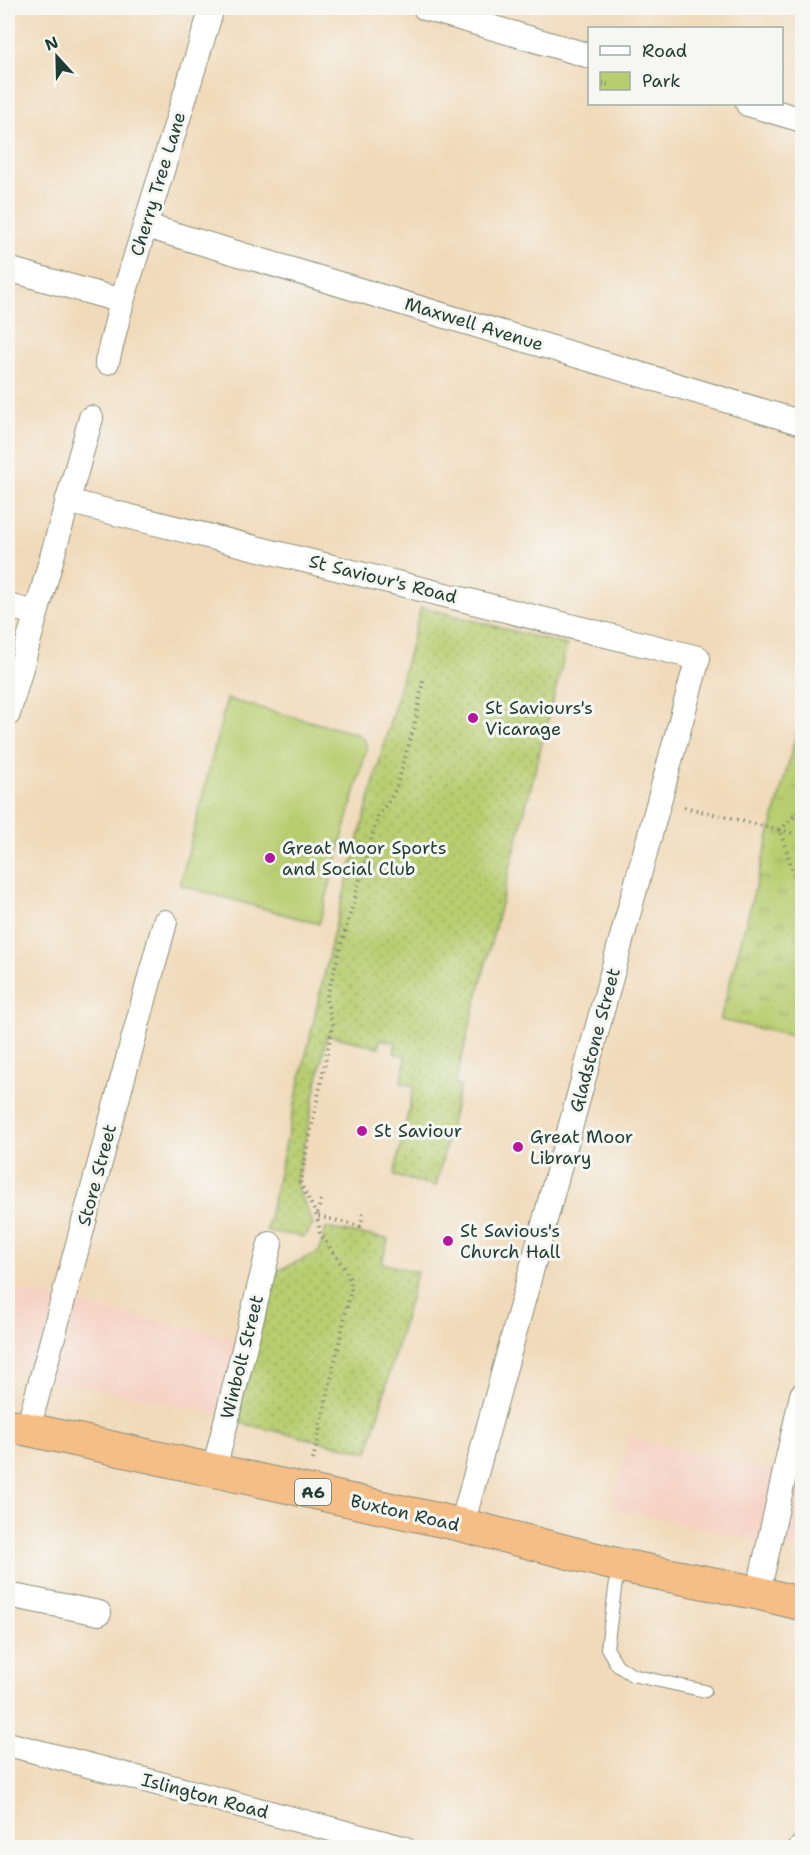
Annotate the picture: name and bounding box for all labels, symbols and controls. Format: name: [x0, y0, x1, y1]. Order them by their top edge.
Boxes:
north arrow: [27, 27, 87, 87]
legend: [588, 27, 783, 105]
text: N: [42, 31, 61, 56]
text: Road: [642, 39, 687, 63]
text: Park: [642, 69, 681, 93]
street label: Cherry Tree Lane: [125, 109, 191, 259]
street label: Maxwell Avenue: [402, 291, 546, 357]
street label: St Saviour's Road: [307, 549, 459, 609]
place label: St Saviours's Vicarage: [485, 696, 593, 741]
marker: St Saviours's Vicarage: [466, 711, 480, 725]
place label: Great Moor Sports and Social Club: [282, 836, 447, 881]
marker: Great Moor Sports and Social Club: [263, 851, 277, 865]
street label: Gladstone Street: [564, 965, 626, 1115]
place label: St Saviour: [374, 1119, 462, 1143]
street label: Store Street: [72, 1121, 122, 1229]
marker: St Saviour: [355, 1124, 369, 1138]
place label: Great Moor Library: [530, 1125, 633, 1170]
marker: Great Moor Library: [511, 1140, 525, 1154]
place label: St Savious's Church Hall: [460, 1219, 561, 1264]
marker: St Savious's Church Hall: [441, 1234, 455, 1248]
street label: Winbolt Street: [215, 1293, 269, 1421]
road number: A6: [295, 1479, 331, 1505]
street label: Buxton Road: [348, 1489, 462, 1537]
street label: Islington Road: [139, 1768, 271, 1824]

